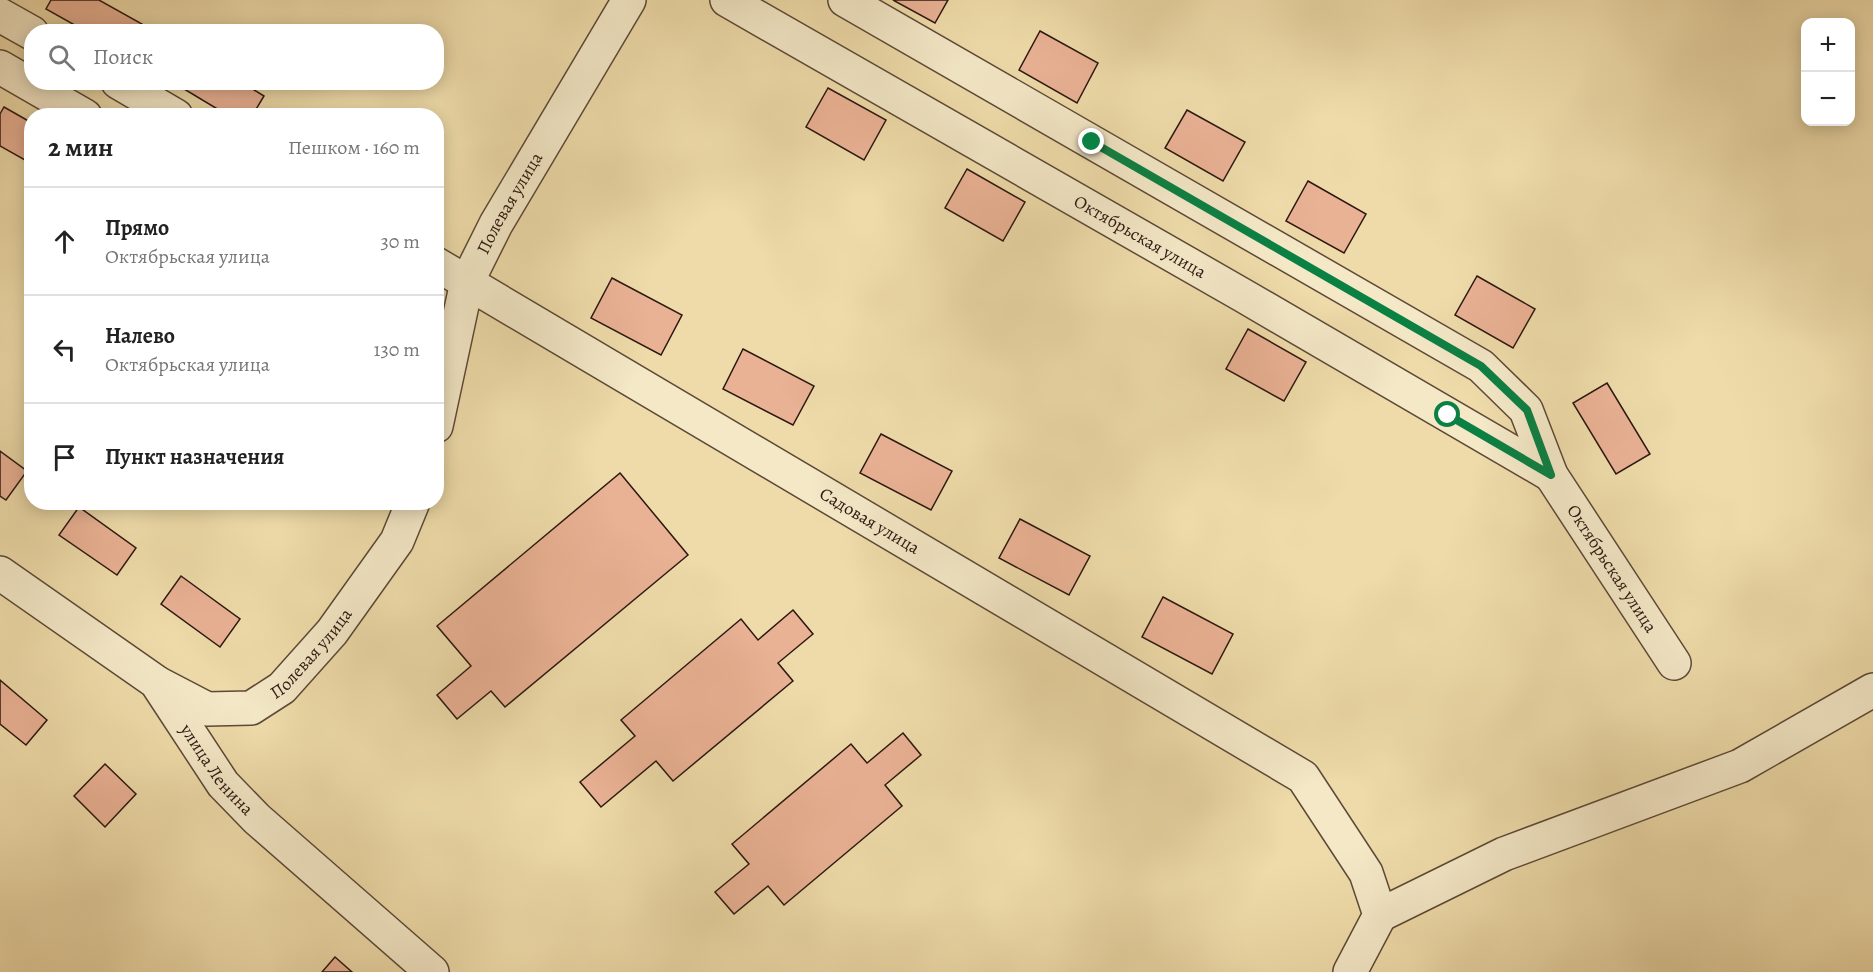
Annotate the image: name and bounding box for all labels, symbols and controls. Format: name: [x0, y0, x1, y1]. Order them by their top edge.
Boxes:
map controls: [1801, 18, 1855, 126]
button: +: [1801, 18, 1855, 72]
search box: [24, 24, 444, 90]
icon: search: [45, 41, 78, 74]
text: Поиск: [93, 42, 153, 72]
button: −: [1801, 72, 1855, 126]
route end: [1078, 128, 1104, 154]
text: 2 мин: [48, 130, 113, 165]
text: Пешком · 160 m: [288, 134, 420, 161]
street label: Полевая улица: [471, 147, 548, 258]
street label: Октябрьская улица: [1070, 189, 1211, 284]
text: Прямо: [105, 213, 169, 243]
icon: ahead: [48, 225, 81, 258]
text: 30 m: [380, 228, 420, 255]
text: Октябрьская улица: [105, 243, 270, 270]
text: Налево: [105, 321, 175, 351]
icon: left: [48, 333, 81, 366]
text: 130 m: [374, 336, 420, 363]
text: Октябрьская улица: [105, 351, 270, 378]
route start: [1434, 401, 1460, 427]
icon: arrive: [48, 441, 81, 474]
text: Пункт назначения: [105, 442, 284, 472]
street label: Садовая улица: [815, 482, 925, 560]
street label: Октябрьская улица: [1561, 500, 1663, 638]
street label: Полевая улица: [265, 603, 358, 705]
street label: улица Ленина: [174, 718, 259, 821]

